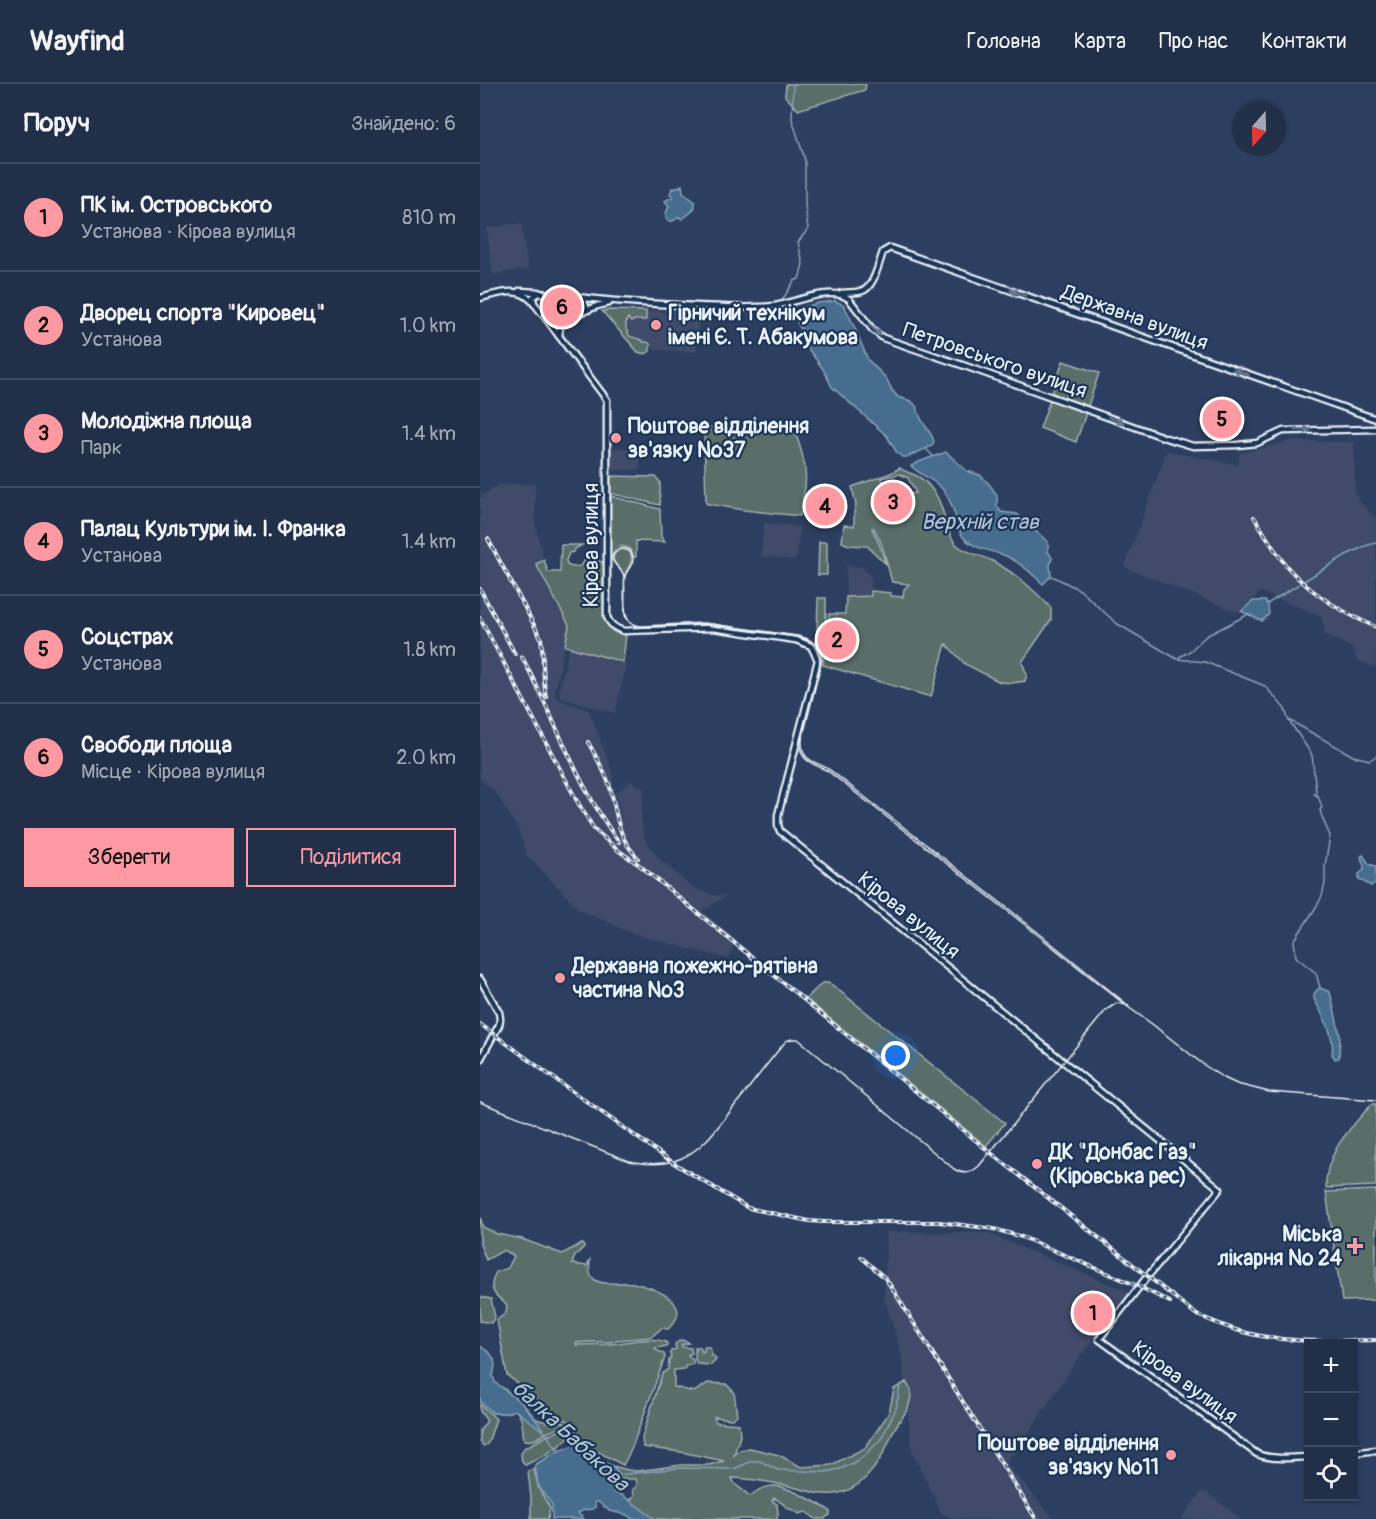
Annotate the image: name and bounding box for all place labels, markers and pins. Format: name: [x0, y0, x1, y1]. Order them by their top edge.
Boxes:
pin: 6: [542, 284, 581, 330]
place label: Гірничий технікум імені Є. Т. Абакумова: [668, 300, 858, 351]
marker: Гірничий технікум імені Є. Т. Абакумова: [649, 318, 663, 332]
pin: 5: [1202, 396, 1242, 442]
place label: Поштове відділення зв'язку №37: [628, 413, 809, 464]
marker: Поштове відділення зв'язку №37: [609, 431, 623, 445]
pin: 3: [874, 480, 912, 524]
pin: 4: [806, 484, 844, 528]
pin: 2: [818, 618, 856, 662]
place label: Державна пожежно-рятівна частина №3: [570, 953, 818, 1004]
marker: Державна пожежно-рятівна частина №3: [553, 971, 567, 985]
place label: ДК "Донбас Газ" (Кіровська рес): [1047, 1139, 1197, 1190]
marker: ДК "Донбас Газ" (Кіровська рес): [1030, 1157, 1044, 1171]
place label: Міська лікарня № 24: [1217, 1221, 1343, 1272]
marker: Міська лікарня № 24: [1346, 1237, 1364, 1255]
pin: 1: [1074, 1290, 1112, 1336]
place label: Поштове відділення зв'язку №11: [978, 1430, 1159, 1481]
marker: Поштове відділення зв'язку №11: [1164, 1448, 1178, 1462]

